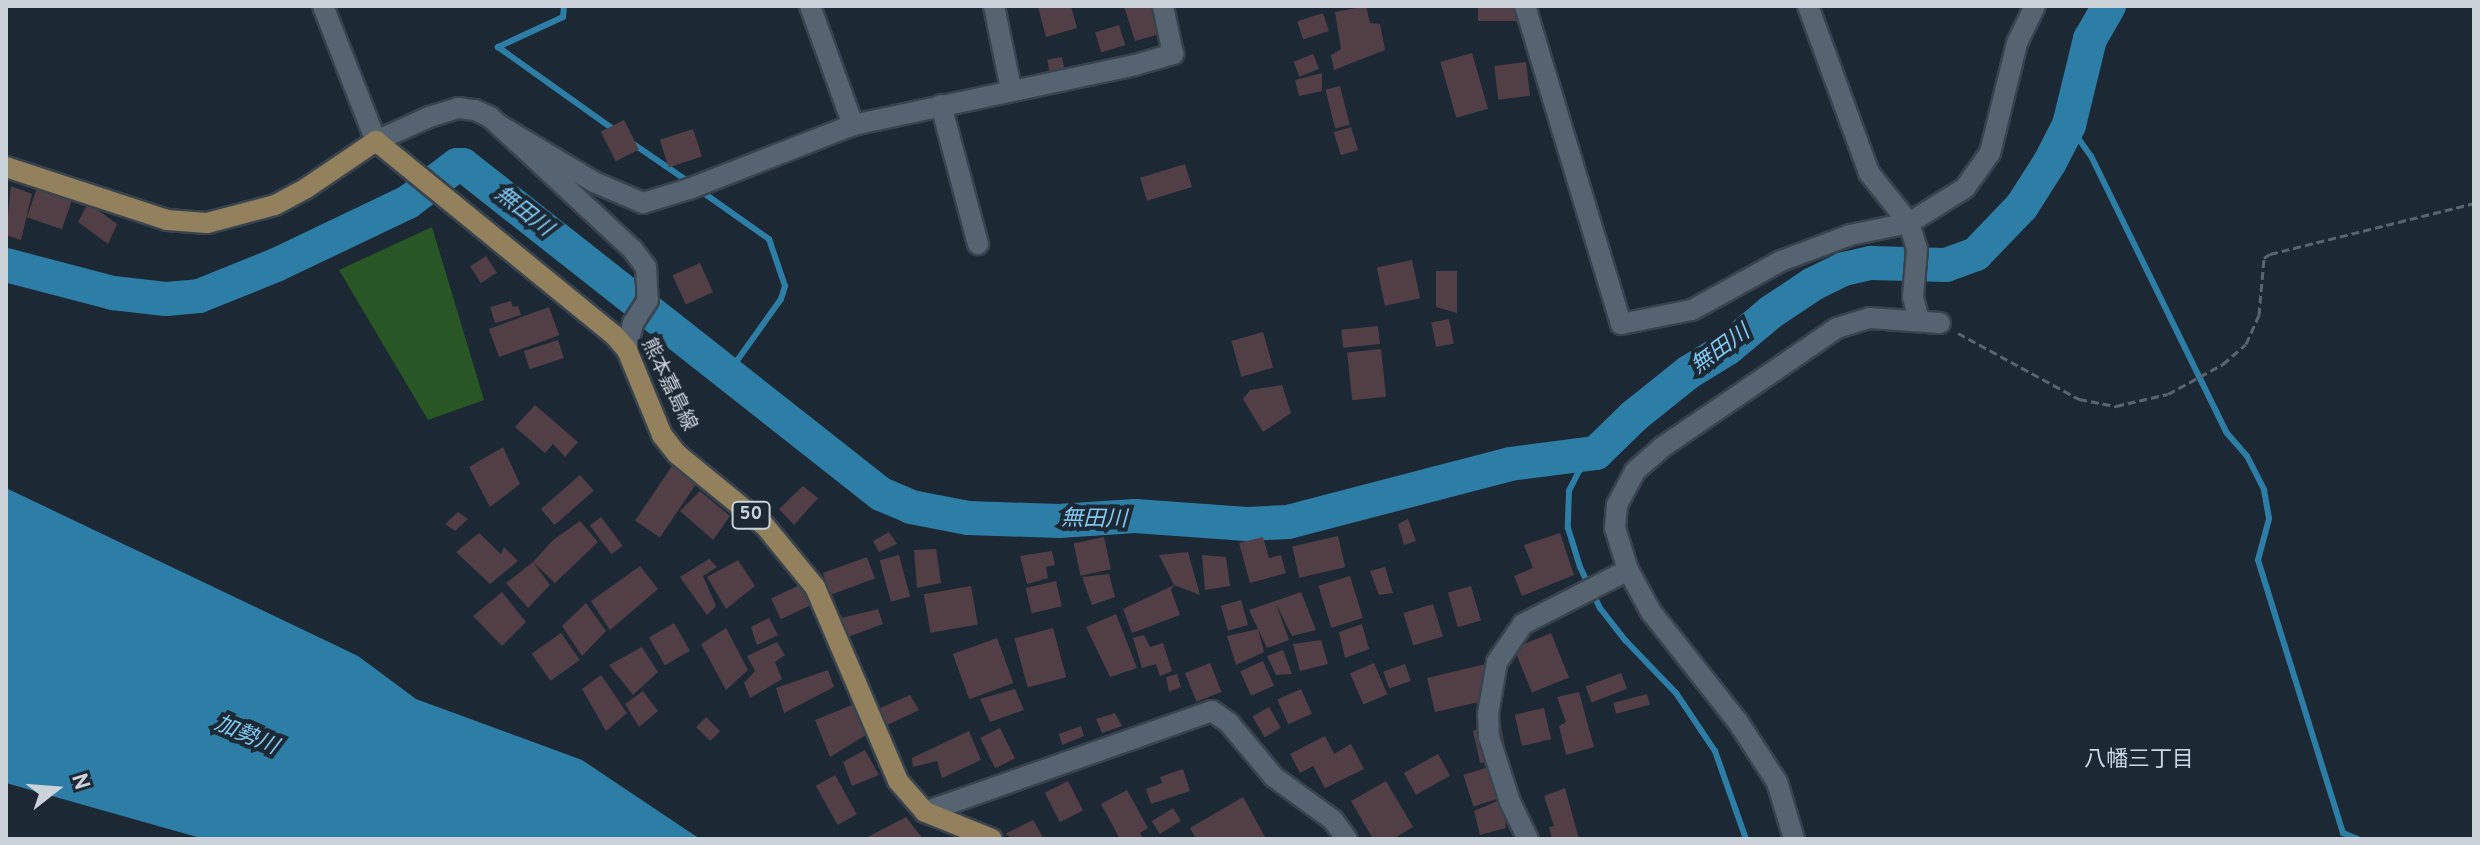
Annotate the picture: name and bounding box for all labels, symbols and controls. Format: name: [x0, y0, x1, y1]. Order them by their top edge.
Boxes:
water label: 無田川: [489, 181, 557, 243]
water label: 無田川: [1687, 320, 1755, 380]
street label: 熊本嘉島線: [635, 335, 701, 435]
road number: 50: [731, 501, 771, 529]
water label: 無田川: [1061, 506, 1127, 534]
water label: 加勢川: [210, 711, 282, 761]
district label: 八幡三丁目: [2084, 748, 2194, 774]
north arrow: [16, 749, 96, 829]
text: N: [64, 770, 95, 793]

